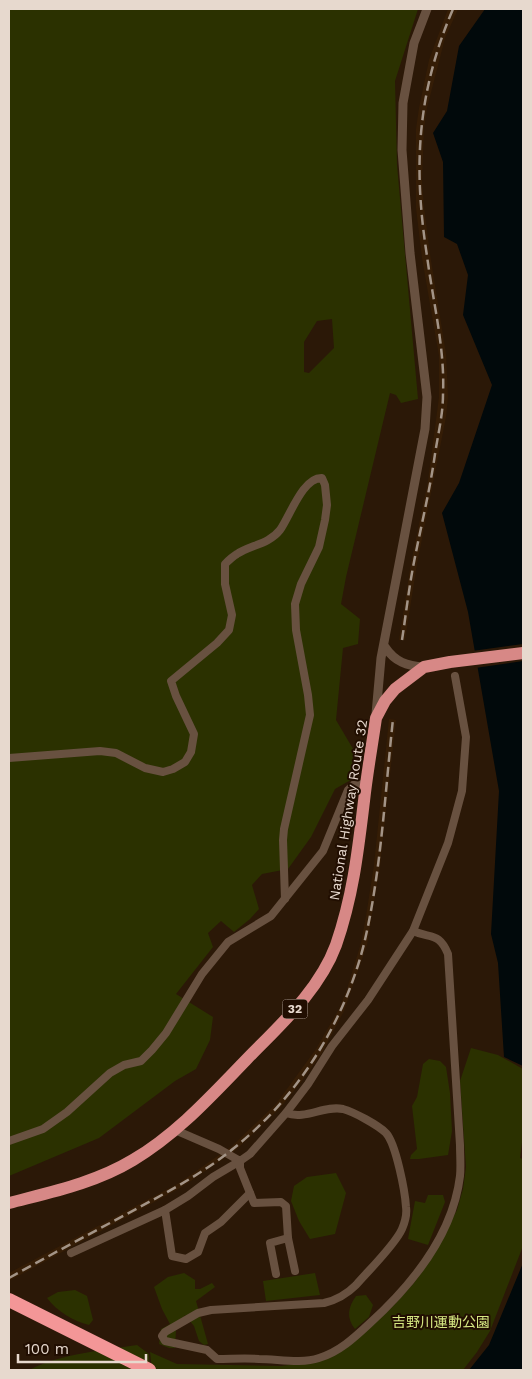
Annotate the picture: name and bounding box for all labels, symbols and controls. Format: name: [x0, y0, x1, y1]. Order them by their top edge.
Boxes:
street label: National Highway Route 32: [326, 718, 370, 902]
road number: 32: [282, 1000, 308, 1019]
park label: 吉野川運動公園: [392, 1314, 490, 1330]
scale bar: [18, 1332, 145, 1364]
text: 100 m: [25, 1340, 69, 1358]

